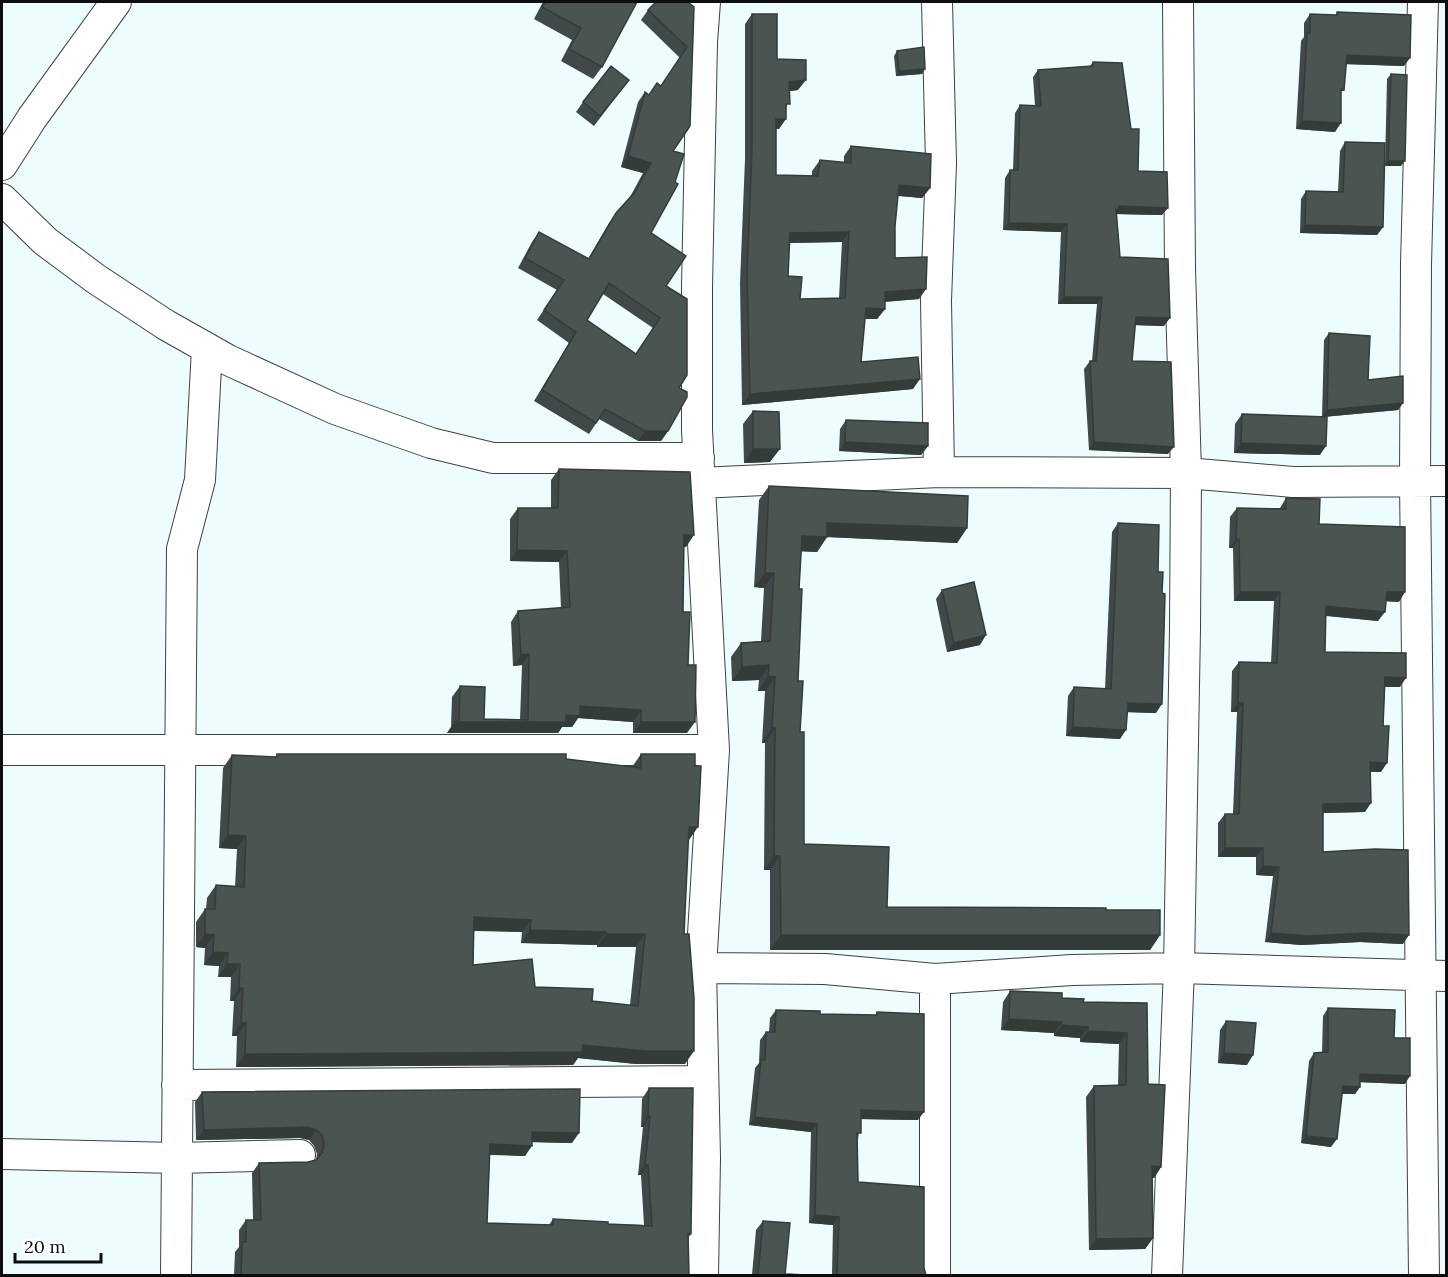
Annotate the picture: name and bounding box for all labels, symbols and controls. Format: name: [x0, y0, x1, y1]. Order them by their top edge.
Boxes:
scale bar: [15, 1226, 100, 1264]
text: 20 m: [24, 1235, 66, 1258]

